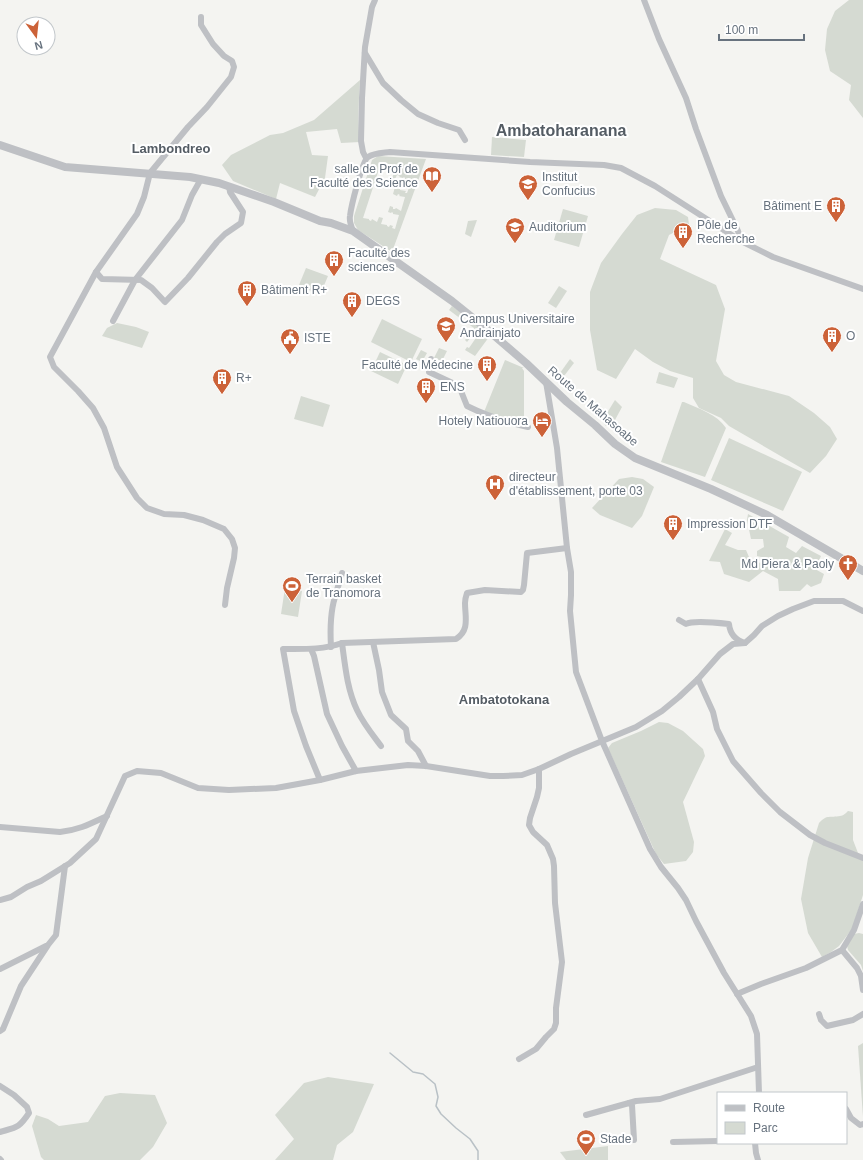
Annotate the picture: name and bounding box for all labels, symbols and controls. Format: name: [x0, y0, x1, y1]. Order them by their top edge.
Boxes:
north arrow: [16, 16, 56, 56]
scale bar: [719, 16, 804, 42]
text: 100 m: [725, 23, 758, 37]
text: N: [33, 39, 44, 52]
district label: Ambatoharanana: [496, 122, 626, 139]
district label: Lambondreo: [132, 141, 210, 156]
place label: salle de Prof de Faculté des Science: [310, 162, 418, 190]
library icon: salle de Prof de Faculté des Science: [421, 165, 443, 193]
place label: Institut Confucius: [542, 170, 595, 198]
school or university icon: Institut Confucius: [517, 173, 539, 201]
building icon: Bâtiment E: [825, 195, 847, 223]
place label: Bâtiment E: [763, 199, 822, 213]
school or university icon: Auditorium: [504, 216, 526, 244]
place label: Pôle de Recherche: [697, 218, 755, 246]
place label: Auditorium: [529, 220, 586, 234]
building icon: Pôle de Recherche: [672, 221, 694, 249]
place label: Faculté des sciences: [348, 246, 410, 274]
building icon: Faculté des sciences: [323, 249, 345, 277]
building icon: Bâtiment R+: [236, 279, 258, 307]
place label: Bâtiment R+: [261, 283, 327, 297]
building icon: DEGS: [341, 290, 363, 318]
place label: DEGS: [366, 294, 400, 308]
place label: Campus Universitaire Andrainjato: [460, 312, 575, 340]
school or university icon: Campus Universitaire Andrainjato: [435, 315, 457, 343]
building icon: O: [821, 325, 843, 353]
public building icon: ISTE: [279, 327, 301, 355]
place label: O: [846, 329, 855, 343]
place label: ISTE: [304, 331, 331, 345]
building icon: Faculté de Médecine: [476, 354, 498, 382]
place label: Faculté de Médecine: [362, 358, 473, 372]
street label: Route de Mahasoabe: [545, 363, 641, 449]
building icon: R+: [211, 367, 233, 395]
place label: R+: [236, 371, 252, 385]
building icon: ENS: [415, 376, 437, 404]
place label: ENS: [440, 380, 465, 394]
hotel icon: Hotely Natiouora: [531, 410, 553, 438]
place label: Hotely Natiouora: [439, 414, 528, 428]
place label: directeur d'établissement, porte 03: [509, 470, 643, 498]
hospital icon: directeur d'établissement, porte 03: [484, 473, 506, 501]
building icon: Impression DTF: [662, 513, 684, 541]
place label: Impression DTF: [687, 517, 772, 531]
church icon: Md Piera & Paoly: [837, 553, 859, 581]
place label: Md Piera & Paoly: [741, 557, 834, 571]
place label: Terrain basket de Tranomora: [306, 572, 382, 600]
sports icon: Terrain basket de Tranomora: [281, 575, 303, 603]
district label: Ambatotokana: [459, 692, 550, 707]
legend: [717, 1092, 847, 1144]
text: Route: [753, 1101, 785, 1115]
text: Parc: [753, 1121, 778, 1135]
sports icon: Stade: [575, 1128, 597, 1156]
place label: Stade: [600, 1132, 632, 1146]

